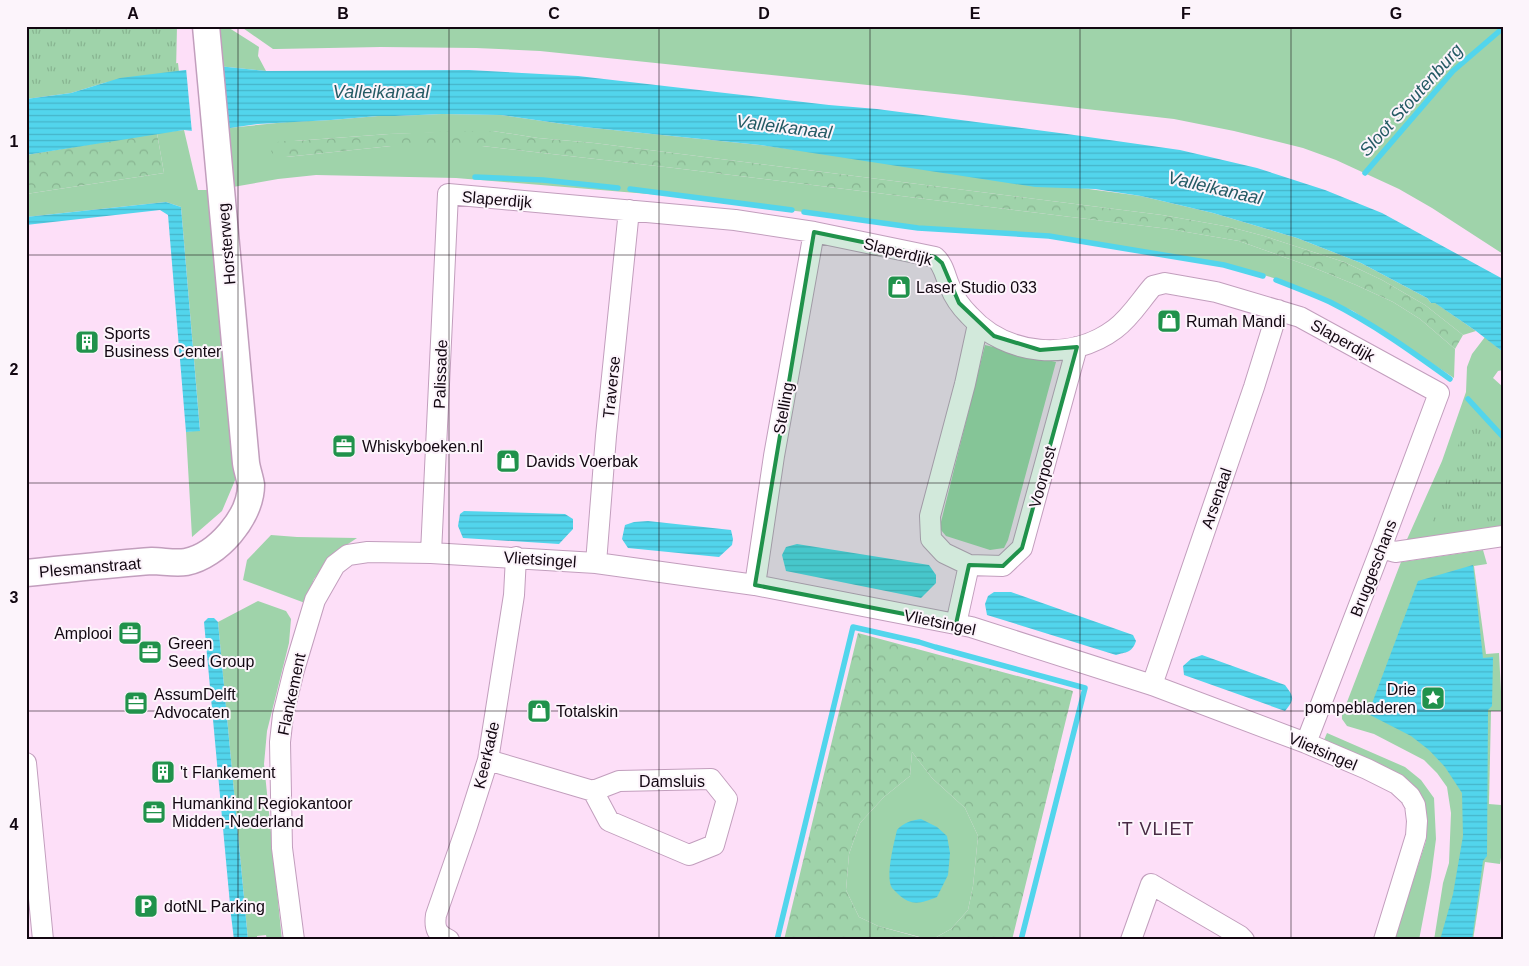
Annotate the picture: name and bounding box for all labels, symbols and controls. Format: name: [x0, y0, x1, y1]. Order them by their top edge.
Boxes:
text: A: [127, 5, 139, 22]
text: B: [337, 5, 349, 22]
text: C: [548, 5, 560, 22]
text: D: [758, 5, 770, 22]
text: E: [970, 5, 981, 22]
text: F: [1181, 5, 1191, 22]
text: G: [1390, 5, 1402, 22]
water label: Sloot Stoutenburg: [1355, 40, 1467, 160]
water label: Valleikanaal: [333, 82, 430, 102]
water label: Valleikanaal: [735, 111, 834, 143]
text: 1: [10, 133, 19, 150]
water label: Valleikanaal: [1166, 167, 1265, 209]
street label: Slaperdijk: [461, 188, 534, 211]
street label: Horsterweg: [214, 202, 239, 285]
street label: Slaperdijk: [862, 235, 935, 268]
shop icon: Laser Studio 033: [886, 274, 912, 300]
place label: Laser Studio 033: [916, 279, 1037, 296]
shop icon: Rumah Mandi: [1156, 308, 1182, 334]
place label: Rumah Mandi: [1186, 313, 1286, 330]
street label: Slaperdijk: [1308, 316, 1378, 365]
place label: Sports Business Center: [104, 325, 222, 360]
building icon: Sports Business Center: [74, 329, 100, 355]
street label: Palissade: [431, 339, 450, 409]
street label: Traverse: [600, 355, 623, 419]
text: 2: [10, 361, 19, 378]
street label: Stelling: [771, 381, 796, 435]
office icon: Whiskyboeken.nl: [331, 433, 357, 459]
place label: Whiskyboeken.nl: [362, 438, 483, 455]
street label: Voorpost: [1026, 444, 1059, 510]
shop icon: Davids Voerbak: [495, 448, 521, 474]
place label: Davids Voerbak: [526, 453, 639, 470]
street label: Arsenaal: [1198, 466, 1235, 531]
street label: Bruggeschans: [1347, 517, 1400, 619]
street label: Vlietsingel: [503, 548, 577, 571]
street label: Plesmanstraat: [38, 555, 142, 580]
text: 3: [10, 589, 19, 606]
street label: Vlietsingel: [902, 607, 977, 638]
office icon: Amplooi: [117, 620, 143, 646]
place label: Amplooi: [54, 625, 112, 642]
place label: Green Seed Group: [168, 635, 254, 670]
office icon: Green Seed Group: [137, 639, 163, 665]
street label: Flankement: [274, 651, 309, 737]
place label: Drie pompebladeren: [1305, 681, 1416, 716]
place icon: Drie pompebladeren: [1420, 685, 1446, 711]
place label: AssumDelft Advocaten: [154, 686, 236, 721]
office icon: AssumDelft Advocaten: [123, 690, 149, 716]
shop icon: Totalskin: [526, 698, 552, 724]
place label: Totalskin: [556, 703, 618, 720]
street label: Keerkade: [471, 720, 502, 790]
street label: Vlietsingel: [1286, 729, 1360, 774]
building icon: 't Flankement: [150, 759, 176, 785]
place label: 't Flankement: [180, 764, 276, 781]
street label: Damsluis: [639, 773, 705, 790]
place label: Humankind Regiokantoor Midden-Nederland: [172, 795, 353, 830]
office icon: Humankind Regiokantoor Midden-Nederland: [141, 799, 167, 825]
text: 4: [10, 816, 19, 833]
district label: 'T VLIET: [1117, 819, 1195, 839]
parking icon: dotNL Parking: [133, 893, 159, 919]
place label: dotNL Parking: [164, 898, 265, 915]

